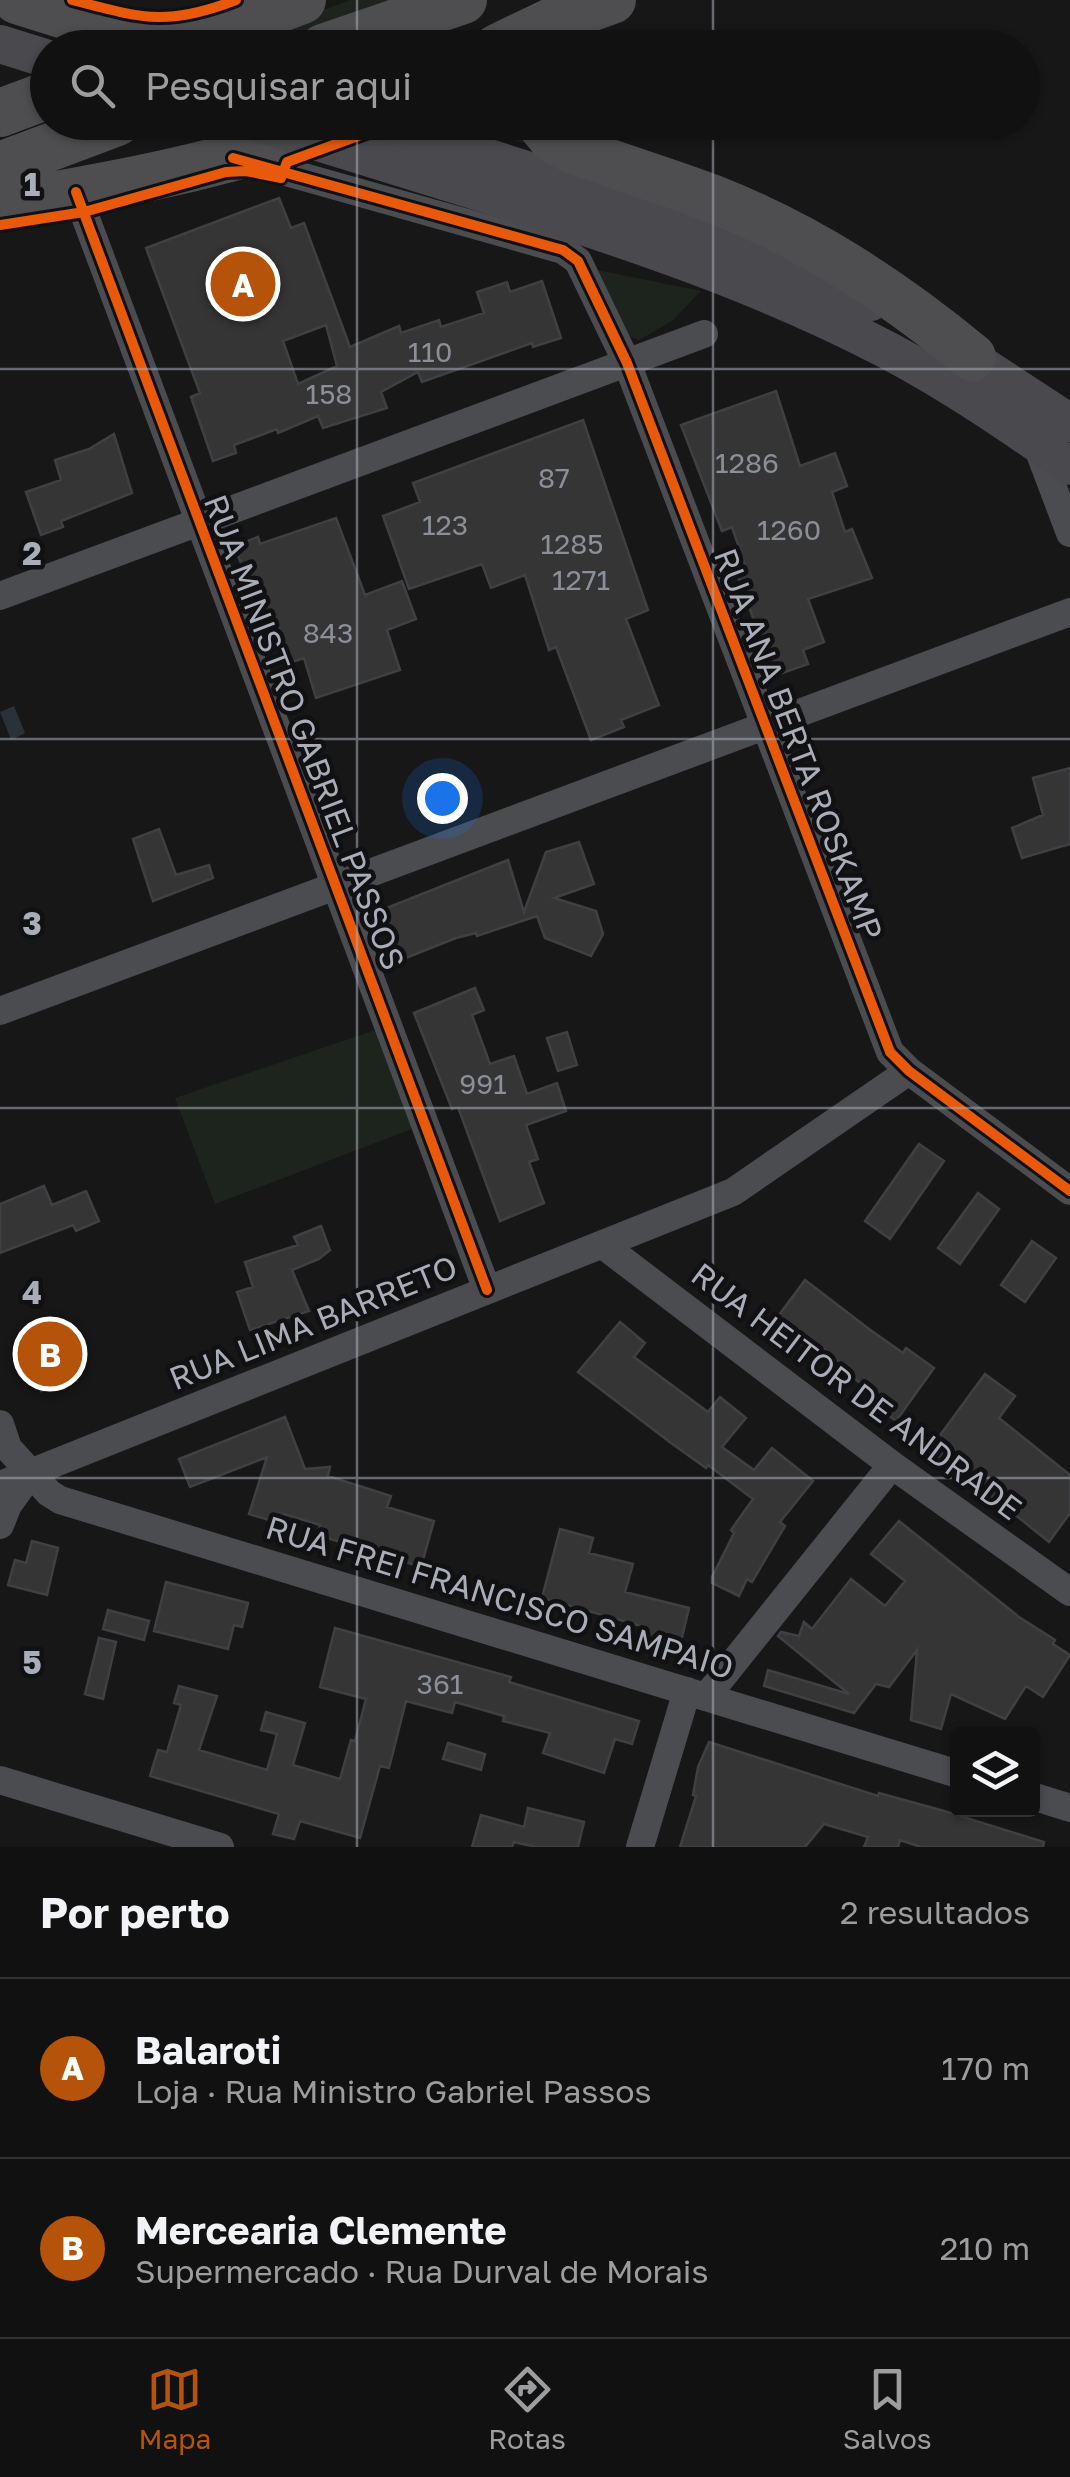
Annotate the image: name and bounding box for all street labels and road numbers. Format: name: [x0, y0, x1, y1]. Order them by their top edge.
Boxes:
street label: RUA MINISTRO GABRIEL PASSOS: [197, 489, 413, 975]
street label: RUA ANA BERTA ROSKAMP: [707, 543, 891, 945]
street label: RUA LIMA BARRETO: [164, 1247, 462, 1397]
street label: RUA HEITOR DE ANDRADE: [685, 1255, 1029, 1527]
street label: RUA FREI FRANCISCO SAMPAIO: [262, 1508, 738, 1686]

